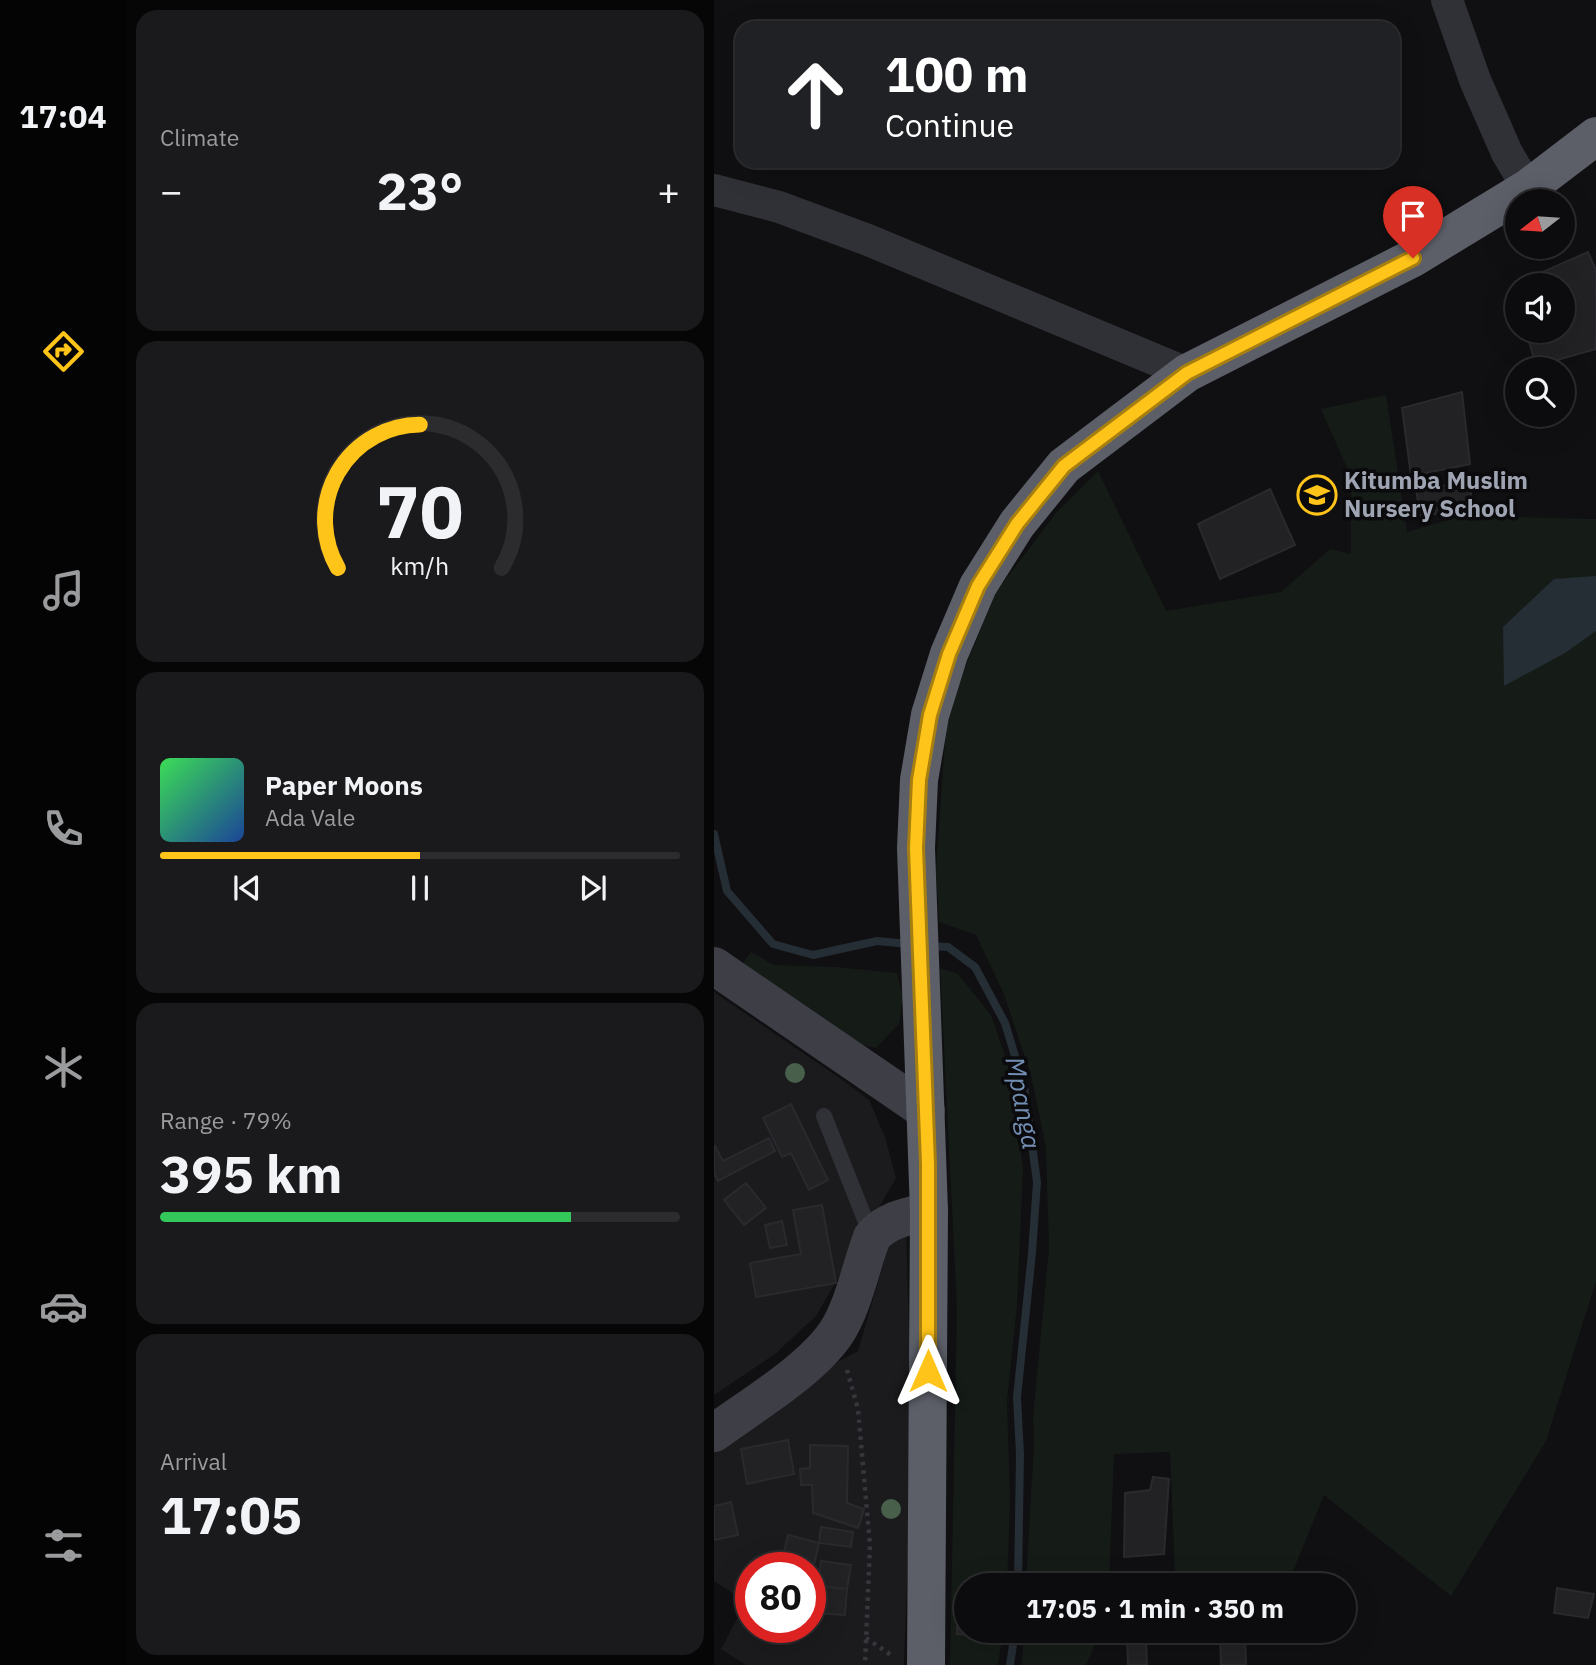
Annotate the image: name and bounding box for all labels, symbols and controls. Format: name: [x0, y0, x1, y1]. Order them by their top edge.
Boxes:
text: 100 m: [885, 42, 1029, 105]
icon: ahead: [770, 49, 861, 140]
text: 17:04: [19, 95, 107, 137]
text: Continue: [885, 104, 1014, 146]
text: Climate: [160, 122, 239, 152]
text: 23°: [377, 157, 463, 224]
text: −: [160, 166, 183, 215]
text: +: [657, 166, 680, 215]
pin: [1383, 186, 1443, 258]
north arrow: [1505, 189, 1575, 259]
map controls: [1505, 189, 1575, 427]
icon: arrive: [1394, 197, 1432, 235]
button: sound: [1505, 273, 1575, 343]
icon: directions: [39, 327, 88, 376]
button: search: [1505, 357, 1575, 427]
text: 70: [376, 463, 464, 558]
place label: Kitumba Muslim Nursery School: [1344, 464, 1528, 524]
school or university icon: Kitumba Muslim Nursery School: [1296, 474, 1338, 516]
text: km/h: [391, 548, 449, 581]
icon: music: [39, 566, 88, 615]
text: Paper Moons: [265, 768, 423, 802]
text: Ada Vale: [265, 802, 355, 832]
icon: phone: [39, 804, 88, 853]
icon: previous: [228, 869, 266, 907]
icon: pause: [401, 869, 439, 907]
icon: next: [574, 869, 612, 907]
icon: climate: [39, 1043, 88, 1092]
water label: Mpanga: [998, 1054, 1050, 1152]
text: Range · 79%: [160, 1105, 292, 1135]
text: 395 km: [160, 1140, 342, 1207]
icon: car: [39, 1282, 88, 1331]
position arrow: [891, 1334, 965, 1408]
text: Arrival: [160, 1446, 227, 1476]
text: 17:05: [160, 1481, 302, 1548]
icon: filters: [39, 1521, 88, 1570]
speed limit sign: 80: [735, 1552, 826, 1643]
text: 17:05 · 1 min · 350 m: [1026, 1591, 1284, 1625]

